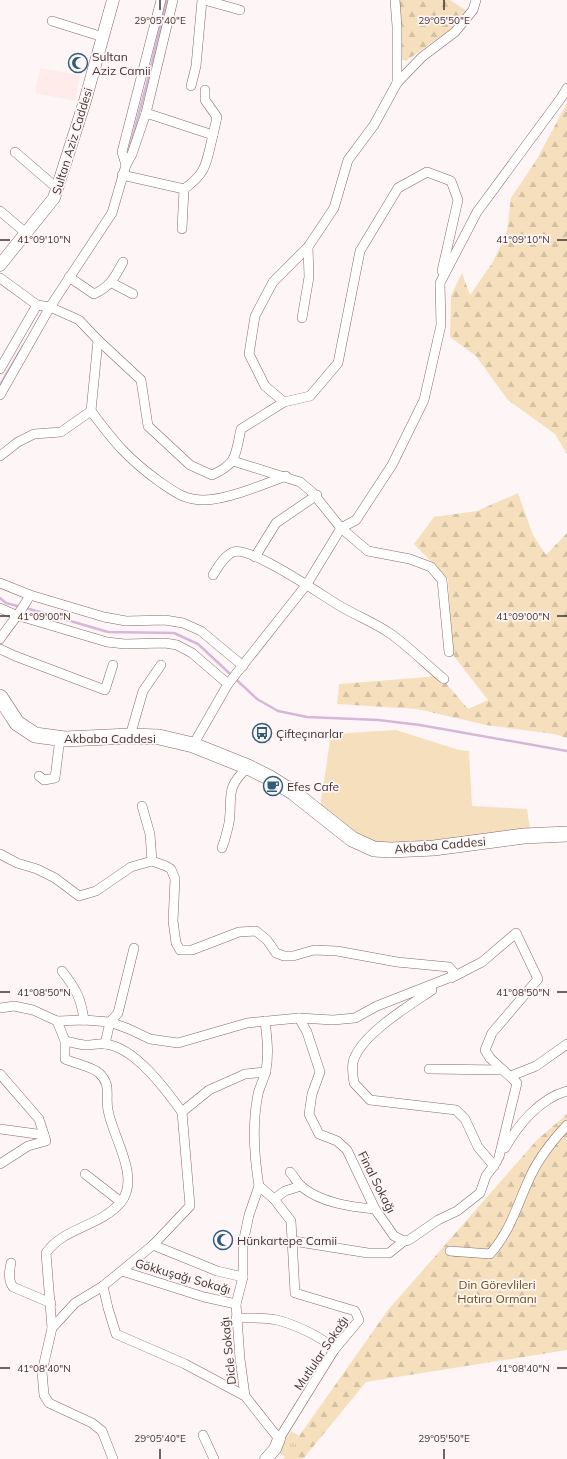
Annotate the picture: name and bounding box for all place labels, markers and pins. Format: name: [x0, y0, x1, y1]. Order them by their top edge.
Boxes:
place label: Sultan Aziz Camii: [92, 49, 151, 78]
mosque icon: Sultan Aziz Camii: [67, 52, 89, 74]
bus stop icon: Çifteçınarlar: [251, 722, 273, 744]
place label: Çifteçınarlar: [276, 726, 344, 741]
cafe icon: Efes Cafe: [262, 775, 284, 797]
place label: Efes Cafe: [287, 779, 339, 794]
mosque icon: Hünkartepe Camii: [212, 1229, 234, 1251]
place label: Hünkartepe Camii: [237, 1233, 337, 1248]

